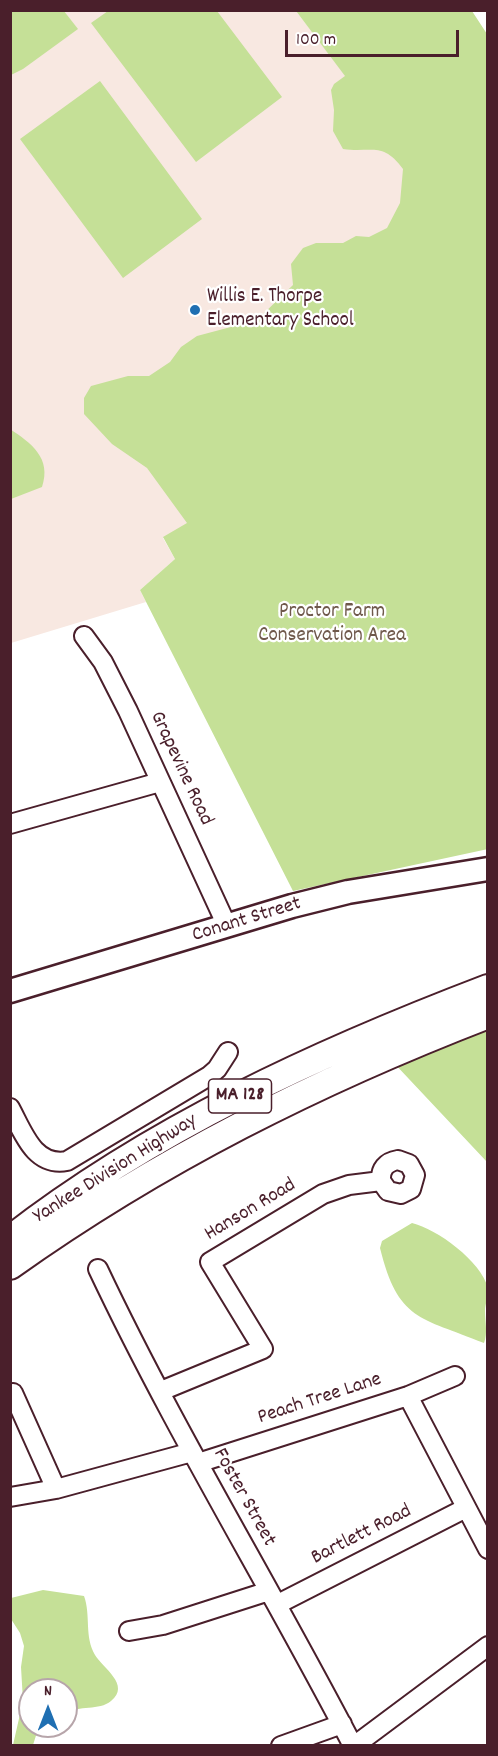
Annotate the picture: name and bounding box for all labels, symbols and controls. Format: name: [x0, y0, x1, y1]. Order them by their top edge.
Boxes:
scale bar: [288, 18, 462, 56]
text: 100 m: [296, 28, 336, 53]
place label: Willis E. Thorpe Elementary School: [207, 285, 354, 335]
marker: Willis E. Thorpe Elementary School: [188, 303, 202, 317]
park label: Proctor Farm Conservation Area: [258, 600, 406, 650]
street label: Grapevine Road: [143, 708, 217, 830]
street label: Conant Street: [189, 892, 305, 950]
road number: MA 128: [208, 1079, 272, 1113]
street label: Yankee Division Highway: [30, 1109, 202, 1231]
street label: Hanson Road: [201, 1174, 301, 1248]
street label: Peach Tree Lane: [255, 1368, 385, 1432]
street label: Foster Street: [206, 1445, 280, 1551]
street label: Bartlett Road: [308, 1500, 416, 1572]
north arrow: [18, 1678, 78, 1738]
text: N: [44, 1680, 52, 1703]

